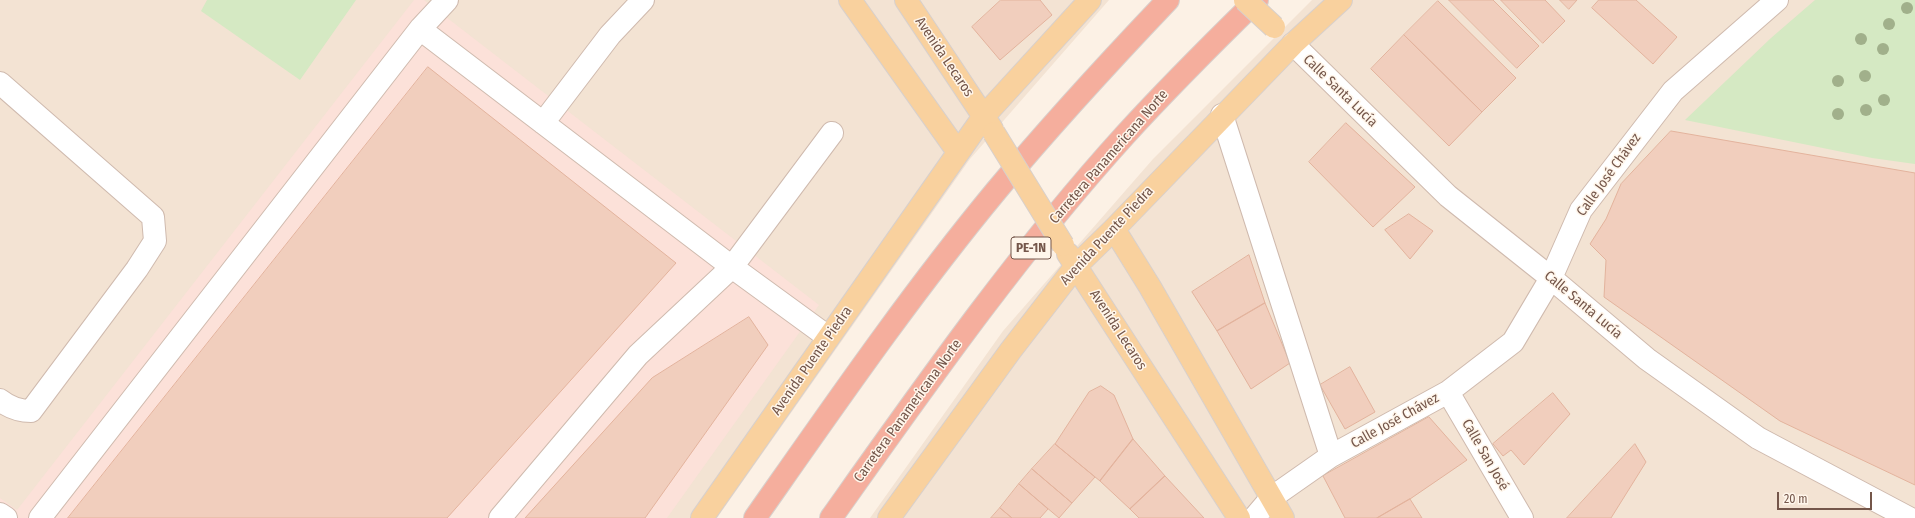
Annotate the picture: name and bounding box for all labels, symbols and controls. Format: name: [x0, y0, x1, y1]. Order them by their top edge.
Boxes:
street label: Avenida Lecaros: [911, 14, 977, 100]
street label: Calle Santa Lucía: [1299, 51, 1381, 131]
street label: Carretera Panamericana Norte: [1046, 87, 1172, 227]
street label: Calle José Chávez: [1573, 130, 1645, 220]
street label: Avenida Puente Piedra: [1057, 183, 1157, 289]
road number: PE-1N: [1011, 237, 1051, 259]
street label: Calle Santa Lucía: [1541, 267, 1625, 343]
street label: Avenida Lecaros: [1086, 287, 1150, 373]
street label: Avenida Puente Piedra: [768, 303, 856, 419]
street label: Carretera Panamericana Norte: [851, 336, 965, 486]
street label: Calle José Chávez: [1348, 390, 1442, 452]
street label: Calle San José: [1458, 416, 1512, 494]
scale bar: [1779, 484, 1874, 510]
text: 20 m: [1784, 492, 1808, 506]

